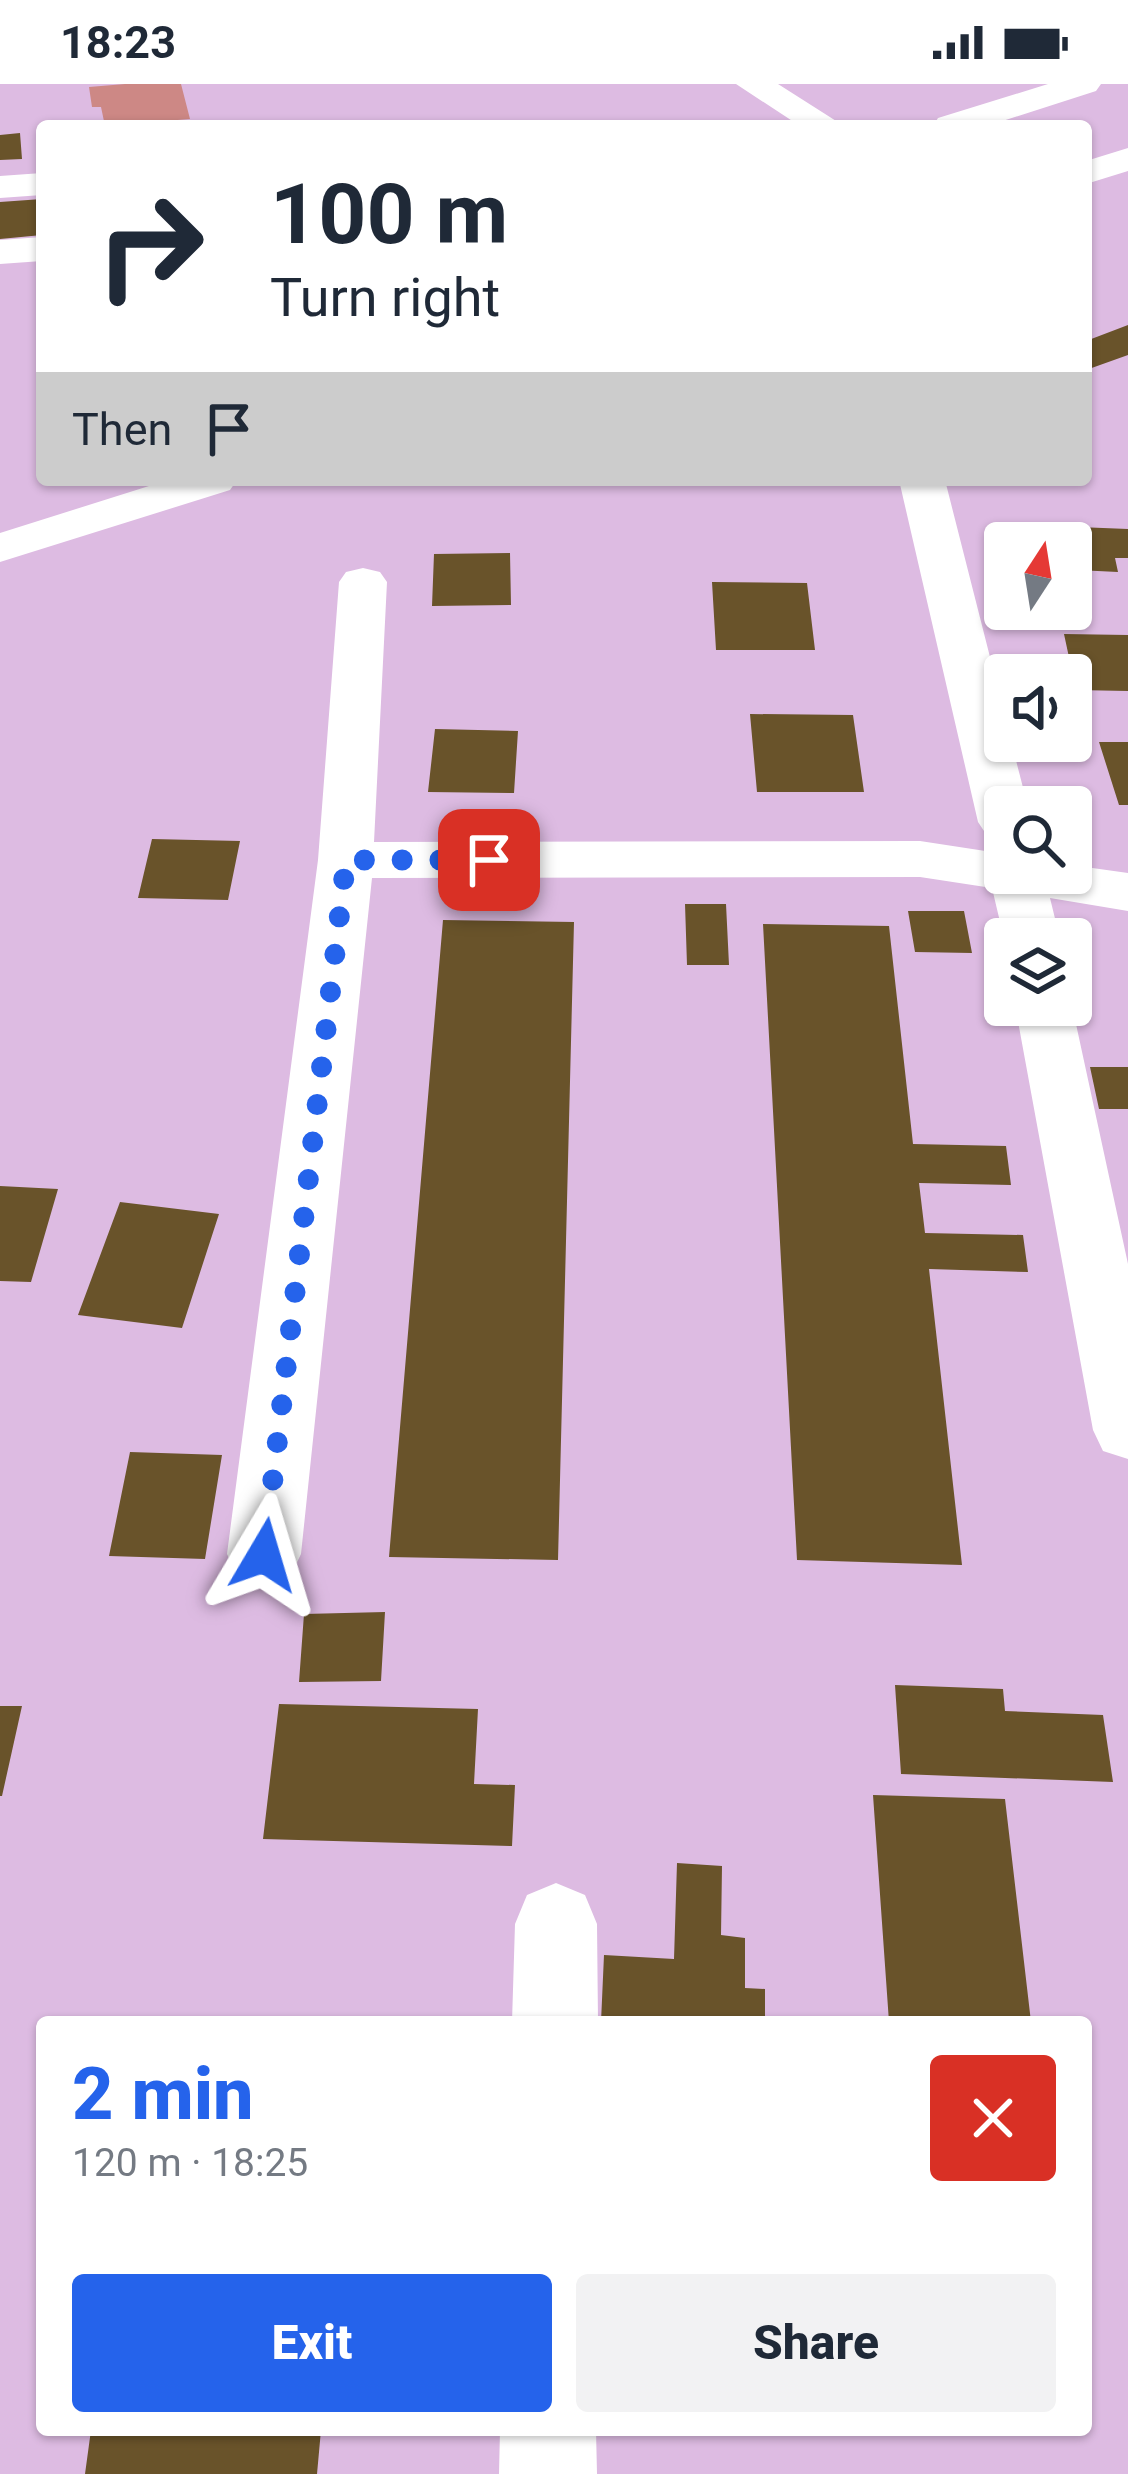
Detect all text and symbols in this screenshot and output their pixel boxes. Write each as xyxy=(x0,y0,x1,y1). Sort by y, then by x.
text: 18:23 xyxy=(60,16,176,69)
text: 100 m xyxy=(270,165,508,264)
icon: right xyxy=(72,168,228,324)
text: Turn right xyxy=(270,266,500,329)
icon: arrive xyxy=(196,396,262,462)
text: Then xyxy=(72,403,172,456)
north arrow xyxy=(984,522,1092,630)
map controls xyxy=(984,522,1092,1026)
button: sound xyxy=(984,654,1092,762)
button: search xyxy=(984,786,1092,894)
pin xyxy=(438,809,540,911)
icon: arrive xyxy=(456,827,522,893)
button: layers xyxy=(984,918,1092,1026)
position arrow xyxy=(201,1492,327,1618)
text: 2 min xyxy=(72,2052,254,2137)
button: close xyxy=(930,2055,1056,2181)
text: 120 m · 18:25 xyxy=(72,2140,308,2186)
button: Exit xyxy=(72,2274,552,2412)
button: Share xyxy=(576,2274,1056,2412)

